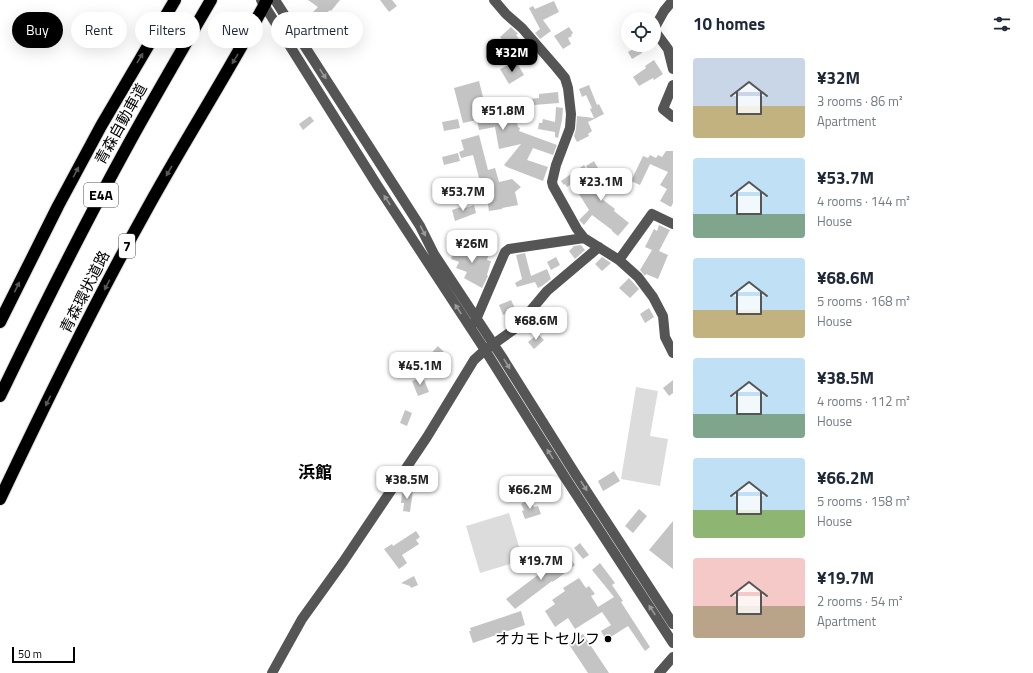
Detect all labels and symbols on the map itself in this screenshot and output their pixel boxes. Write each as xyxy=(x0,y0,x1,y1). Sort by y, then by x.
pin: ¥32M xyxy=(488,39,536,73)
one-way arrow xyxy=(136,53,144,63)
one-way arrow xyxy=(231,54,239,64)
one-way arrow xyxy=(319,69,327,79)
street label: 青森自動車道 xyxy=(89,79,152,169)
pin: ¥51.8M xyxy=(470,97,536,131)
one-way arrow xyxy=(165,165,172,177)
one-way arrow xyxy=(73,166,80,177)
pin: ¥23.1M xyxy=(568,168,634,202)
pin: ¥53.7M xyxy=(430,178,496,212)
road number: E4A xyxy=(84,183,118,207)
one-way arrow xyxy=(383,195,391,206)
one-way arrow xyxy=(419,225,426,237)
pin: ¥26M xyxy=(448,230,496,264)
road number: 7 xyxy=(119,234,135,258)
street label: 青森環状道路 xyxy=(54,246,115,337)
one-way arrow xyxy=(103,279,110,290)
one-way arrow xyxy=(14,281,20,293)
one-way arrow xyxy=(455,303,462,315)
pin: ¥68.6M xyxy=(503,307,569,341)
pin: ¥45.1M xyxy=(387,352,453,386)
one-way arrow xyxy=(503,359,511,369)
one-way arrow xyxy=(45,395,51,406)
one-way arrow xyxy=(547,449,554,460)
district label: 浜館 xyxy=(298,459,332,485)
pin: ¥38.5M xyxy=(374,466,440,500)
pin: ¥66.2M xyxy=(497,476,563,510)
one-way arrow xyxy=(580,481,588,491)
pin: ¥19.7M xyxy=(508,547,574,581)
one-way arrow xyxy=(648,605,656,615)
place label: オカモトセルフ xyxy=(495,627,600,650)
marker: オカモトセルフ xyxy=(603,634,613,644)
scale bar xyxy=(12,645,75,664)

